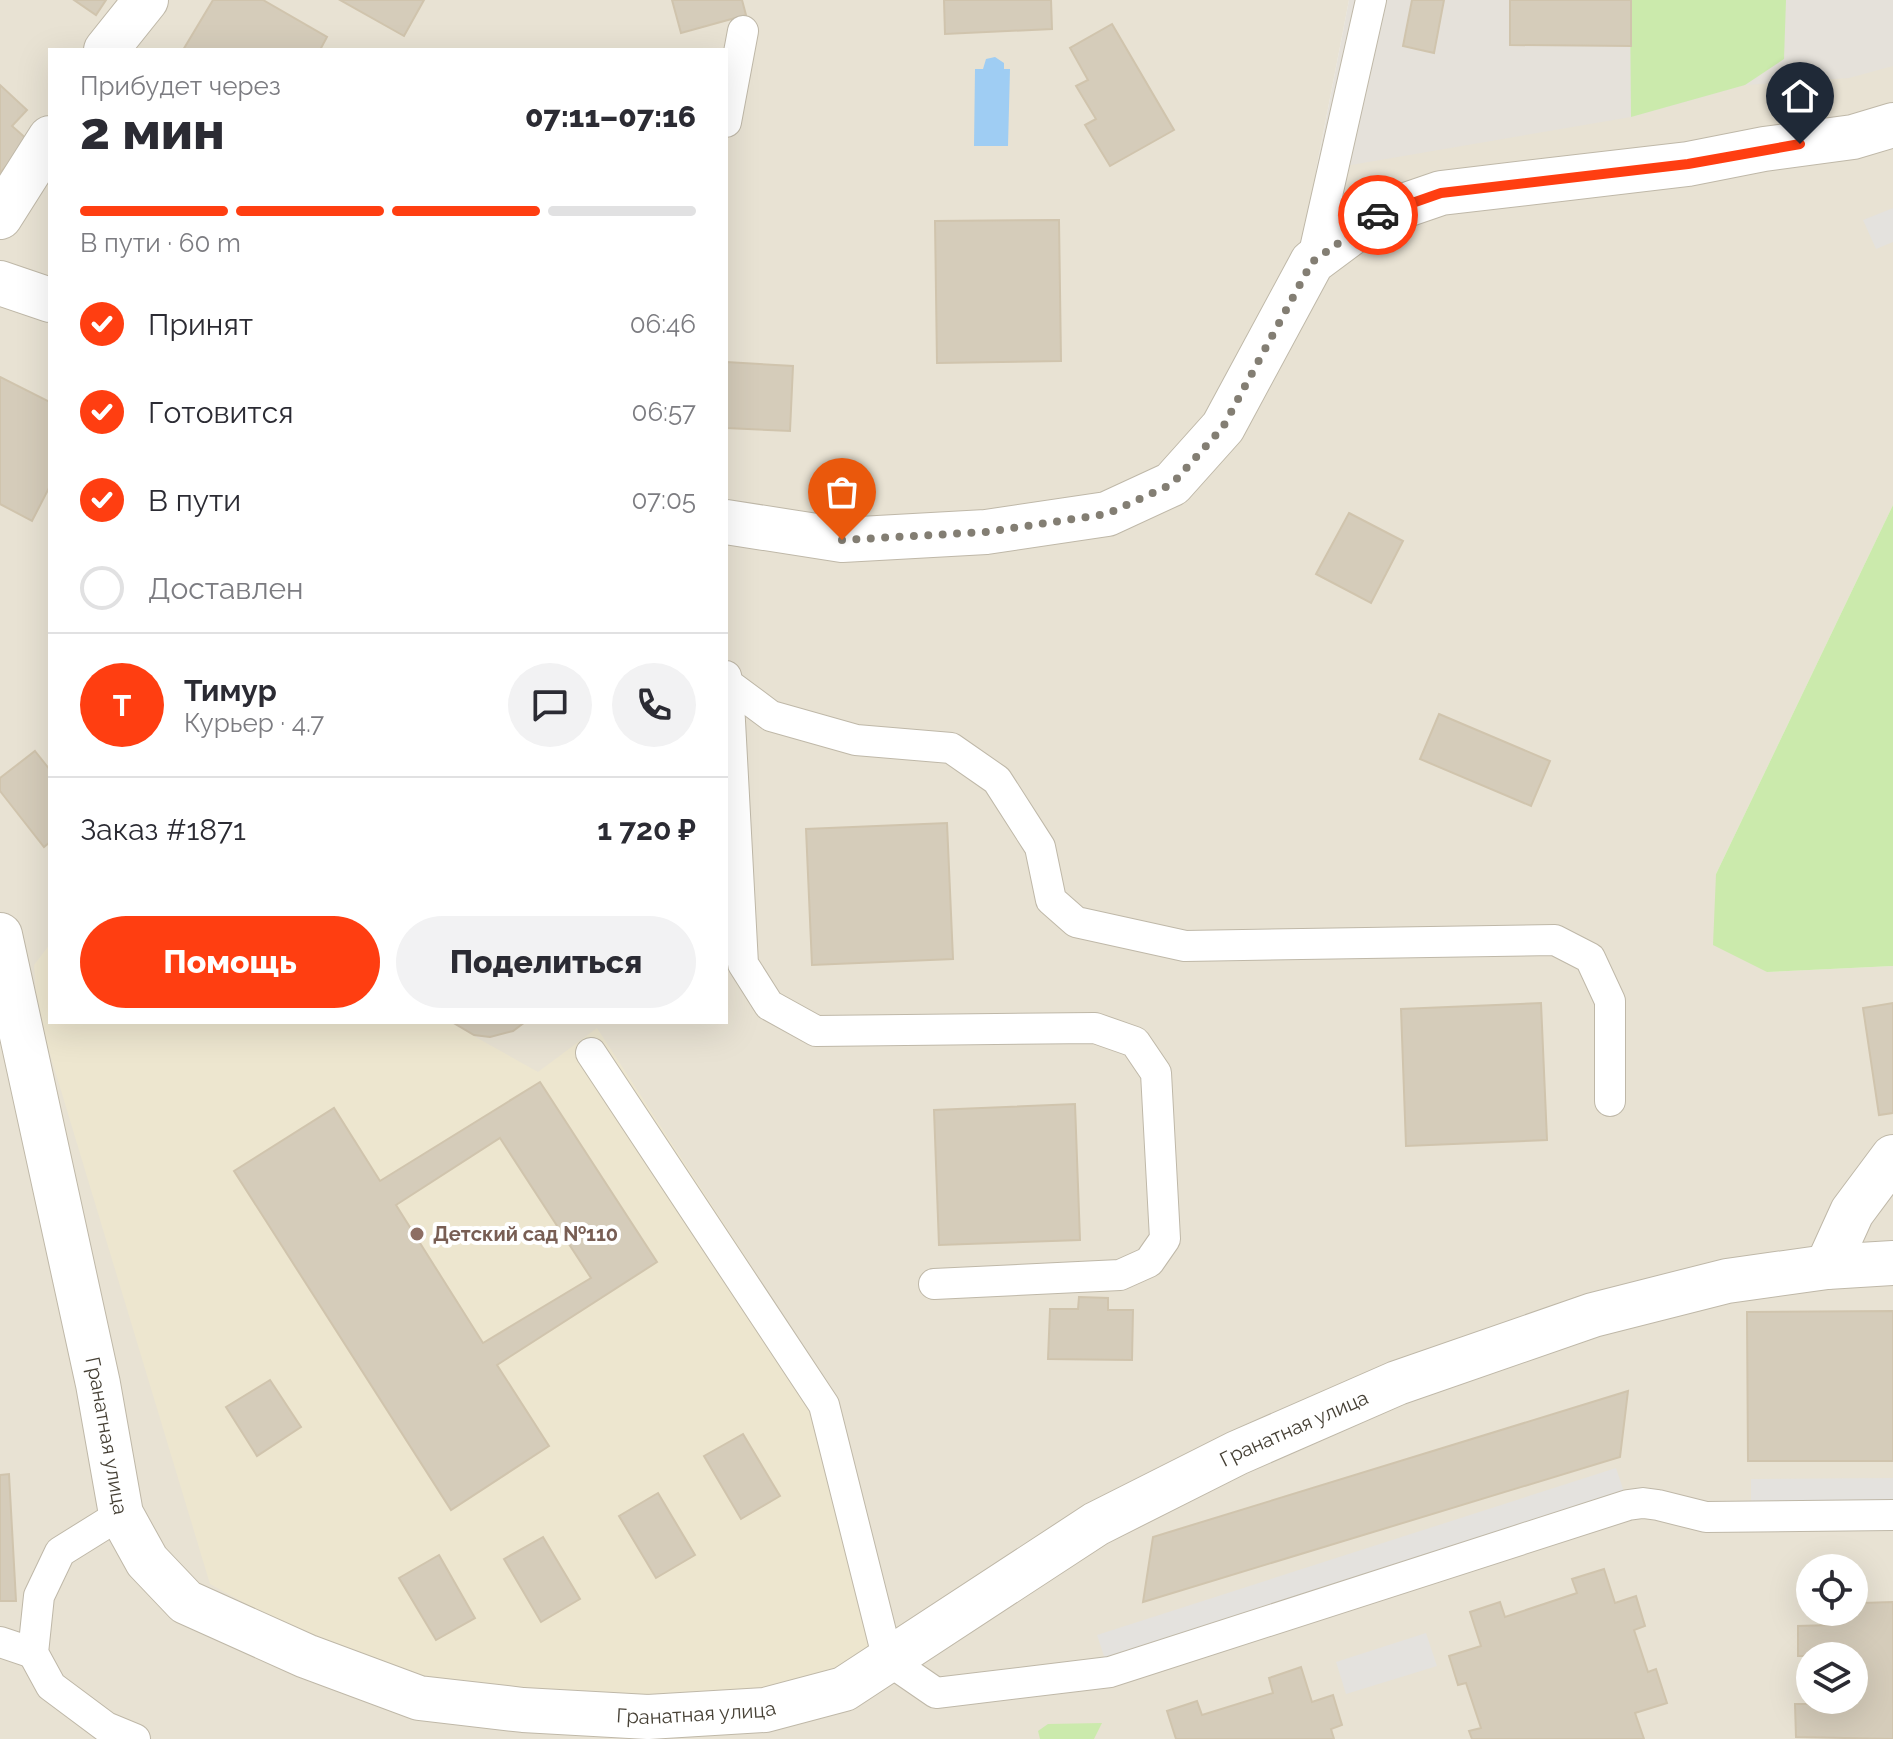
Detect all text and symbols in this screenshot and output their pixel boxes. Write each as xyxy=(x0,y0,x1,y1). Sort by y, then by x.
pin xyxy=(1766,62,1834,144)
text: Прибудет через xyxy=(80,71,281,101)
icon: home xyxy=(1778,74,1822,118)
text: 07:11–07:16 xyxy=(525,99,696,134)
text: 2 мин xyxy=(80,100,225,161)
courier xyxy=(1338,175,1418,255)
icon: car xyxy=(1356,193,1400,237)
text: В пути · 60 m xyxy=(80,228,241,258)
icon: check xyxy=(80,302,124,346)
text: Принят xyxy=(148,307,253,342)
text: 06:46 xyxy=(630,309,696,339)
icon: check xyxy=(80,390,124,434)
text: Готовится xyxy=(148,395,294,430)
text: 06:57 xyxy=(632,397,696,427)
pin xyxy=(808,458,876,540)
icon: bag xyxy=(820,470,864,514)
icon: check xyxy=(80,478,124,522)
text: В пути xyxy=(148,483,241,518)
text: 07:05 xyxy=(631,485,696,515)
text: Доставлен xyxy=(148,571,304,606)
button: chat xyxy=(508,663,592,747)
button: phone xyxy=(612,663,696,747)
text: Тимур xyxy=(184,673,277,708)
text: Т xyxy=(113,688,131,723)
text: Курьер · 4.7 xyxy=(184,708,324,738)
text: Заказ #1871 xyxy=(80,812,246,847)
text: 1 720 ₽ xyxy=(597,812,696,847)
button: Помощь xyxy=(80,916,380,1008)
button: Поделиться xyxy=(396,916,696,1008)
place label: Детский сад №110 xyxy=(433,1222,618,1246)
marker: Детский сад №110 xyxy=(408,1225,426,1243)
street label: Гранатная улица xyxy=(80,1355,133,1516)
street label: Гранатная улица xyxy=(1216,1385,1372,1472)
map controls xyxy=(1796,1554,1868,1714)
button: locate xyxy=(1796,1554,1868,1626)
button: layers xyxy=(1796,1642,1868,1714)
street label: Гранатная улица xyxy=(616,1696,778,1729)

